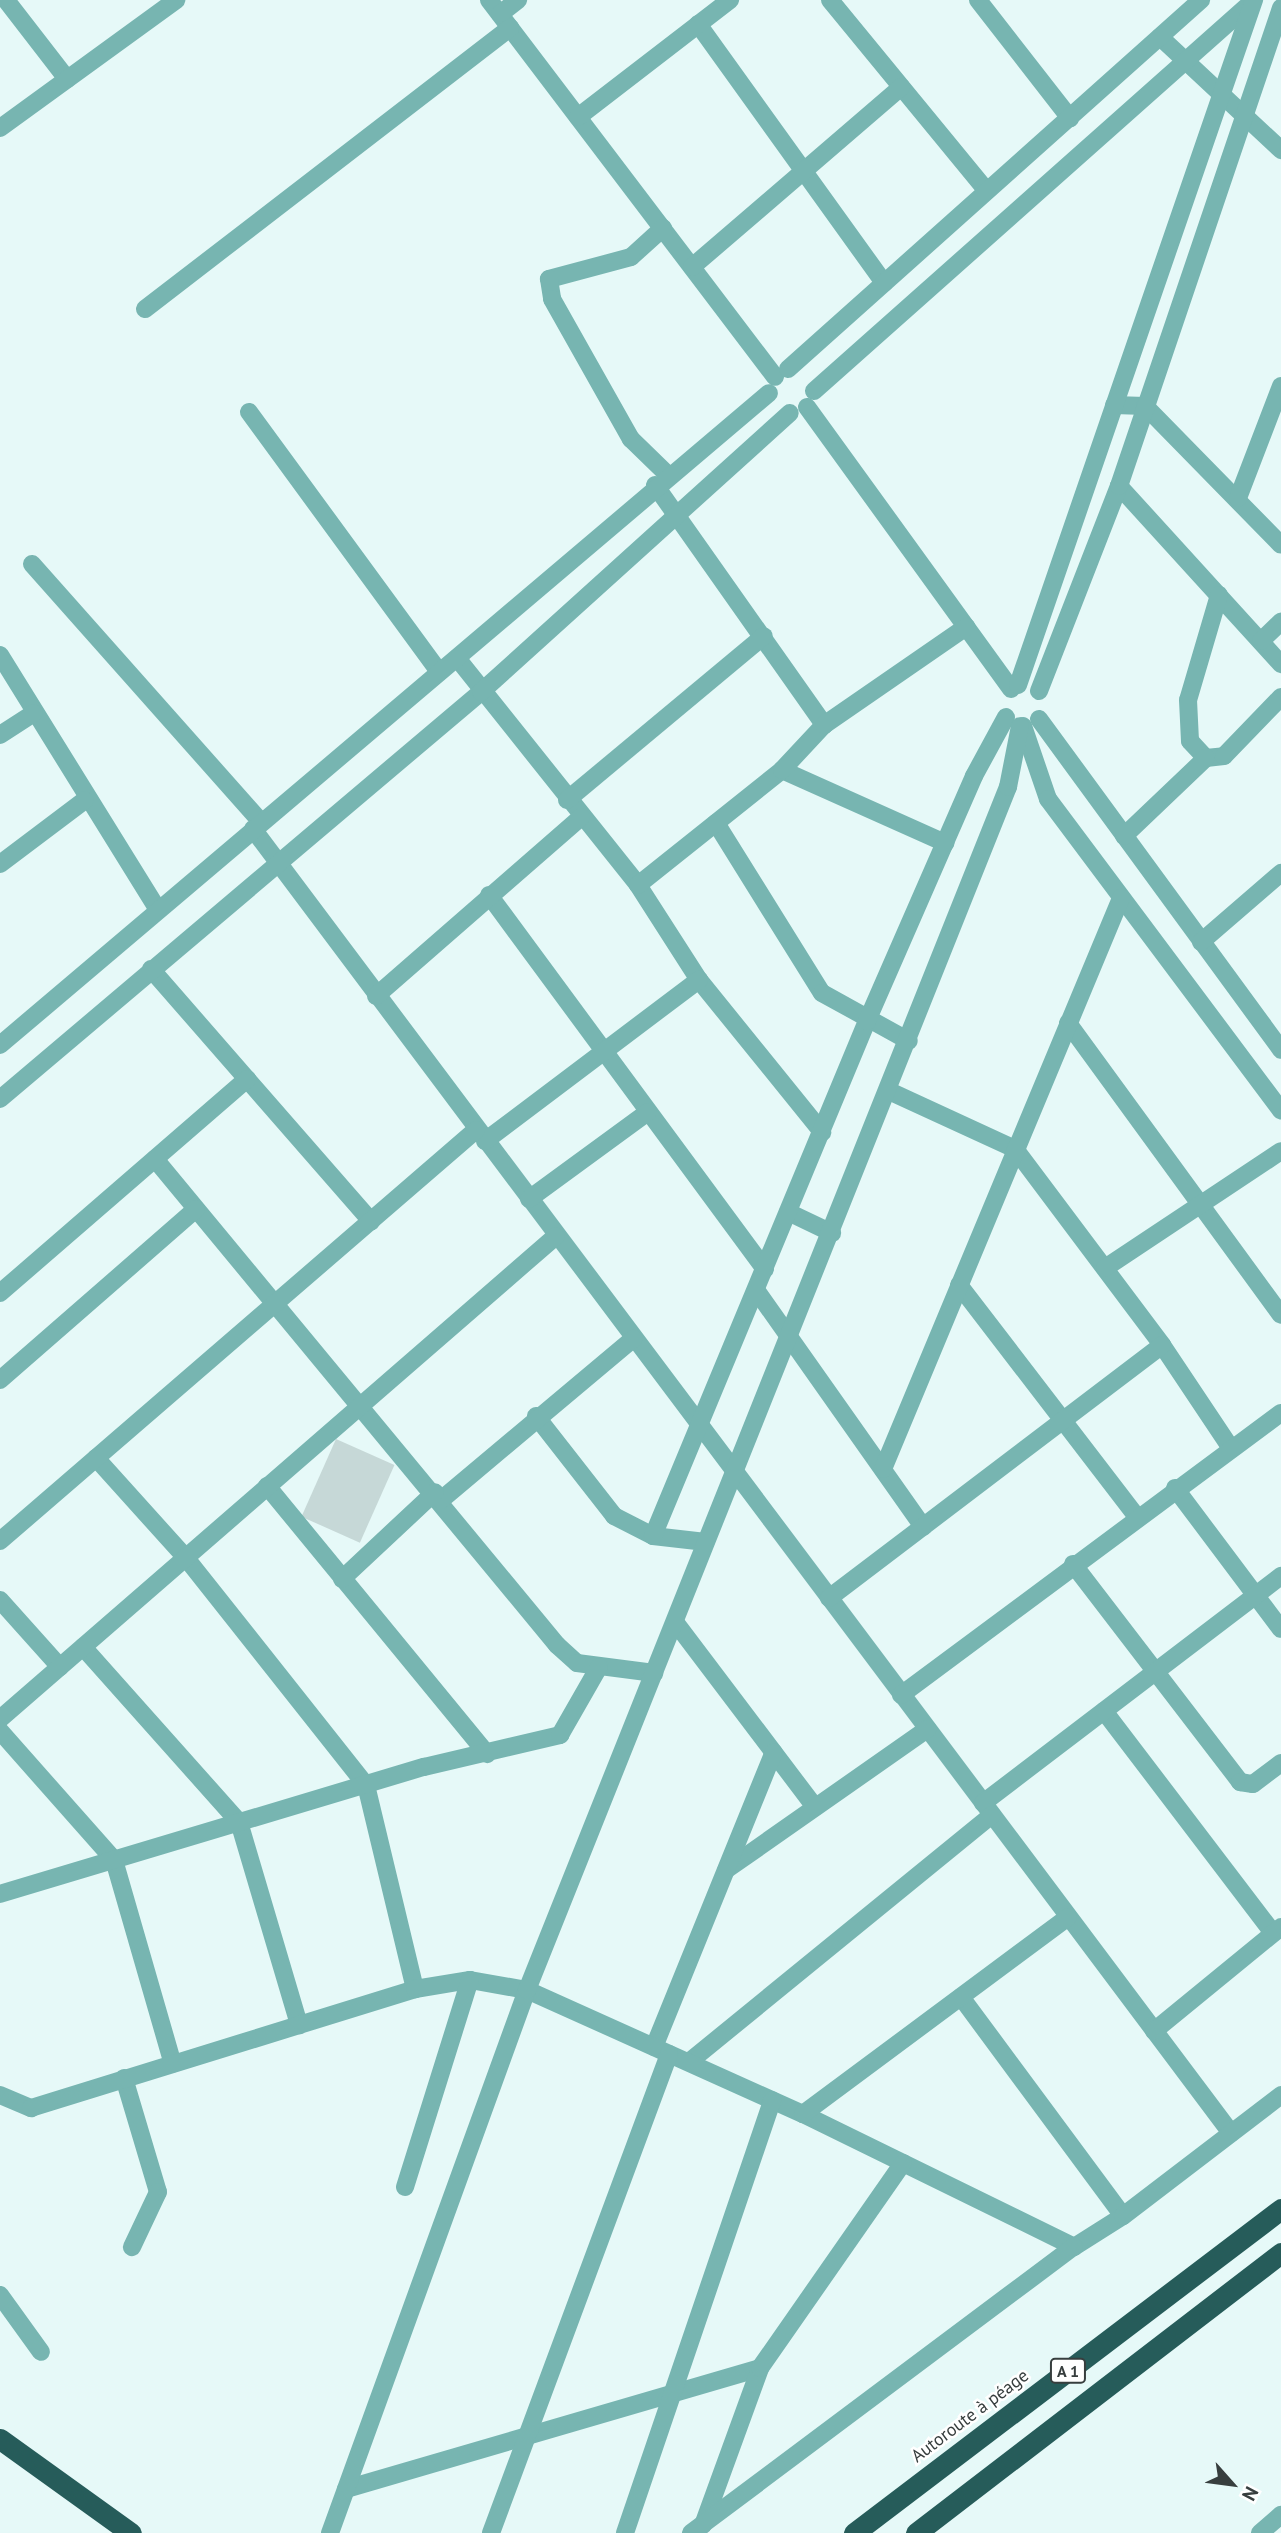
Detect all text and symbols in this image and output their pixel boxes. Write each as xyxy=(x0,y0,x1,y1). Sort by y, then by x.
road number: A 1 xyxy=(1049,2358,1087,2384)
street label: Autoroute à péage xyxy=(907,2365,1033,2467)
north arrow xyxy=(1197,2449,1267,2519)
text: N xyxy=(1237,2483,1264,2505)

